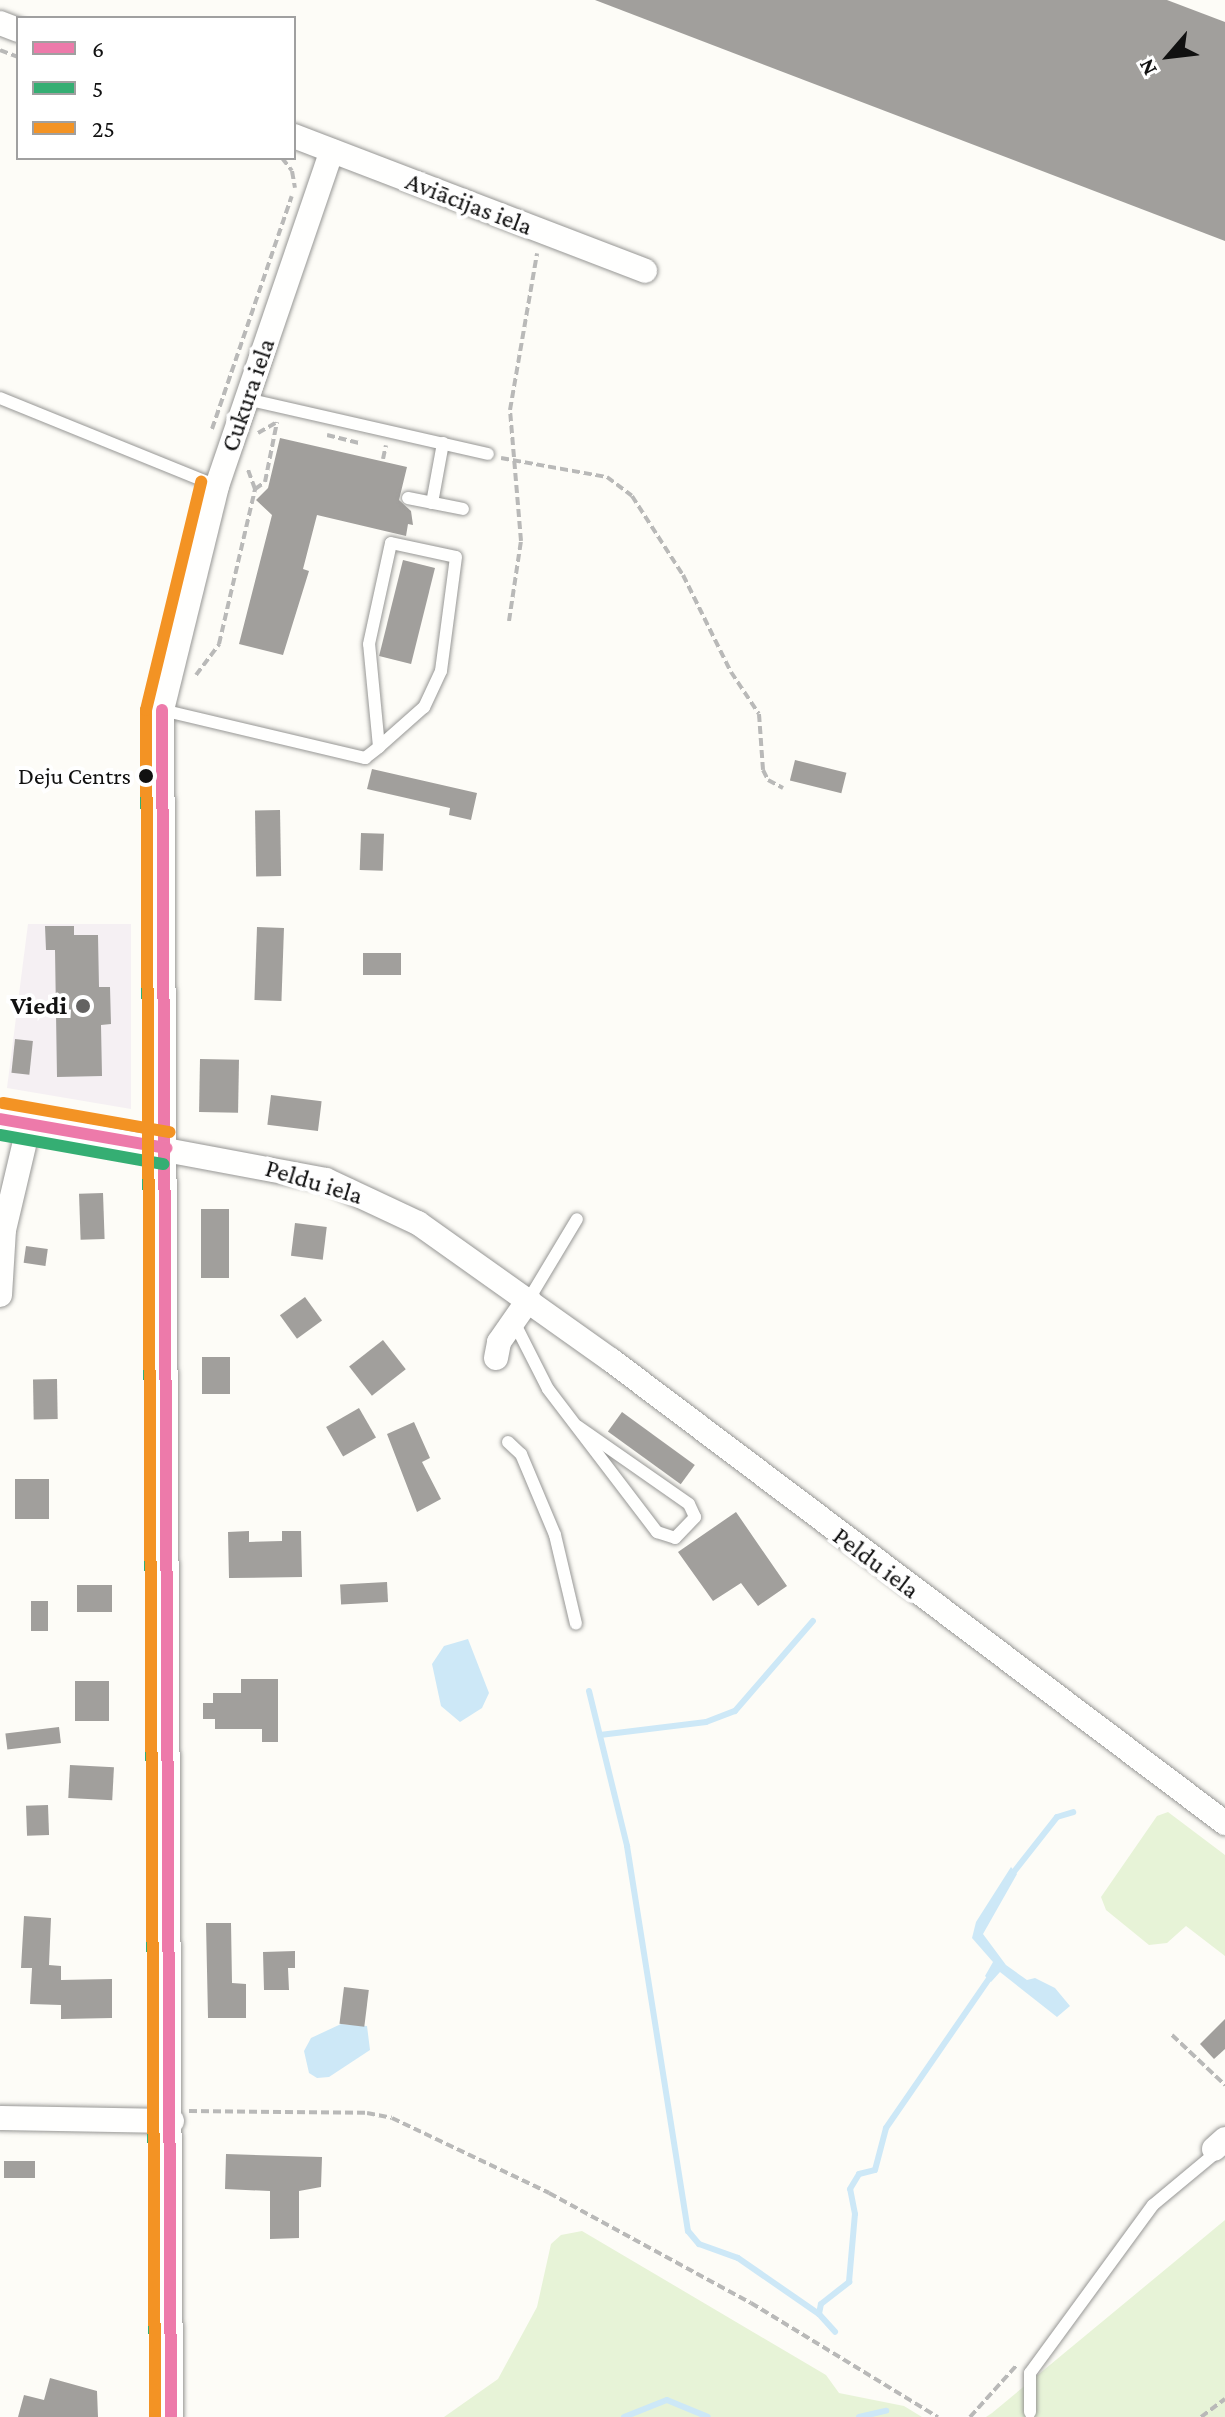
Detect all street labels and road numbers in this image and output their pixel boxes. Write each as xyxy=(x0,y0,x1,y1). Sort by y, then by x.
street label: Aviācijas iela xyxy=(401,166,537,242)
street label: Cukura iela xyxy=(214,334,282,456)
street label: Peldu iela xyxy=(262,1152,366,1212)
street label: Peldu iela xyxy=(827,1520,925,1606)

